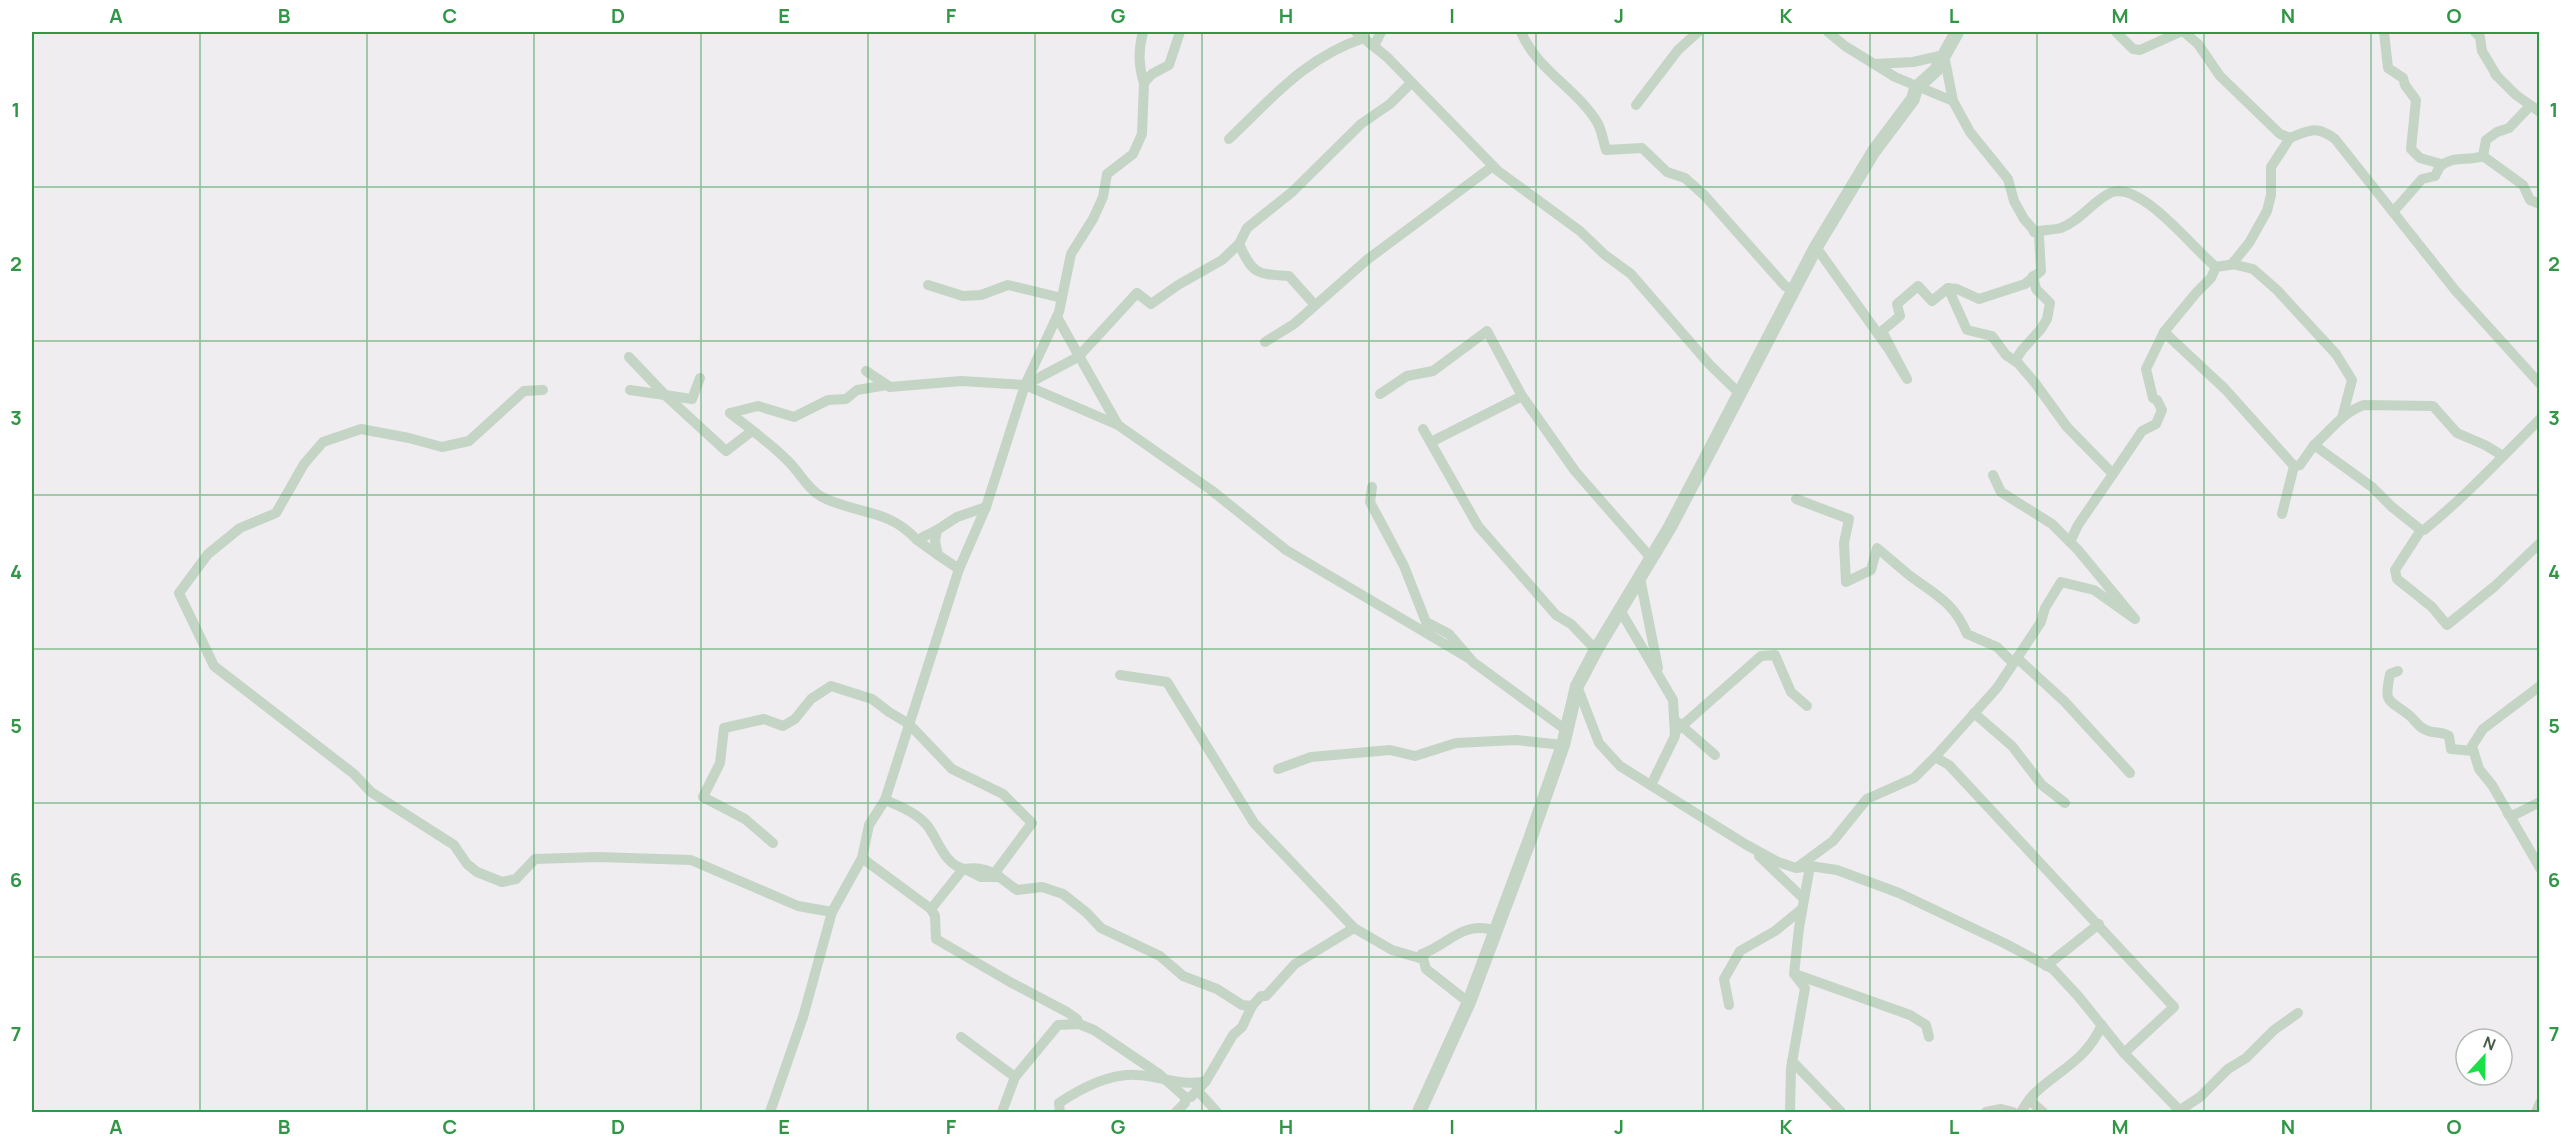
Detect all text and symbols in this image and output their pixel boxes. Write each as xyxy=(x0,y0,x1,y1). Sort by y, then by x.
text: A xyxy=(109,2,123,29)
text: B xyxy=(278,2,291,29)
text: C xyxy=(443,2,457,29)
text: D xyxy=(611,2,625,29)
text: E xyxy=(778,2,790,29)
text: F xyxy=(946,2,957,29)
text: G xyxy=(1111,2,1126,29)
text: H xyxy=(1279,2,1293,29)
text: I xyxy=(1449,2,1455,29)
text: J xyxy=(1614,2,1624,29)
text: K xyxy=(1780,2,1793,29)
text: L xyxy=(1949,2,1960,29)
text: M xyxy=(2111,2,2129,29)
text: N xyxy=(2281,2,2295,29)
text: O xyxy=(2447,2,2462,29)
text: 1 xyxy=(12,96,20,123)
text: 1 xyxy=(2550,96,2558,123)
text: 2 xyxy=(10,250,22,277)
text: 2 xyxy=(2548,250,2560,277)
text: 3 xyxy=(10,404,22,431)
text: 3 xyxy=(2548,404,2560,431)
text: 4 xyxy=(10,558,22,585)
text: 4 xyxy=(2548,558,2560,585)
text: 5 xyxy=(10,712,22,739)
text: 5 xyxy=(2548,712,2560,739)
text: 6 xyxy=(10,866,22,893)
text: 6 xyxy=(2548,866,2560,893)
text: 7 xyxy=(11,1020,21,1047)
text: 7 xyxy=(2549,1020,2559,1047)
north arrow xyxy=(2454,1027,2514,1087)
text: N xyxy=(2480,1031,2499,1055)
text: A xyxy=(109,1113,123,1140)
text: B xyxy=(278,1113,291,1140)
text: C xyxy=(443,1113,457,1140)
text: D xyxy=(611,1113,625,1140)
text: E xyxy=(778,1113,790,1140)
text: F xyxy=(946,1113,957,1140)
text: G xyxy=(1111,1113,1126,1140)
text: H xyxy=(1279,1113,1293,1140)
text: I xyxy=(1449,1113,1455,1140)
text: J xyxy=(1614,1113,1624,1140)
text: K xyxy=(1780,1113,1793,1140)
text: L xyxy=(1949,1113,1960,1140)
text: M xyxy=(2111,1113,2129,1140)
text: N xyxy=(2281,1113,2295,1140)
text: O xyxy=(2447,1113,2462,1140)

